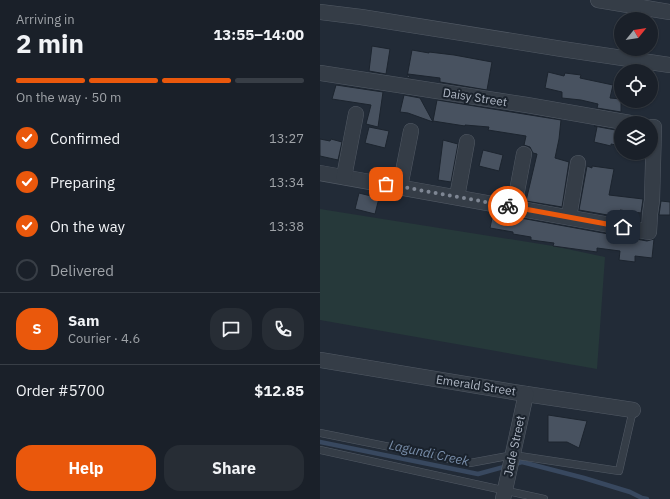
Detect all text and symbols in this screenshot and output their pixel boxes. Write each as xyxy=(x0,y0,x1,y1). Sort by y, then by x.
text: Arriving in xyxy=(16,11,75,28)
north arrow xyxy=(614,12,658,56)
map controls xyxy=(614,12,658,160)
text: 13:55–14:00 xyxy=(213,25,304,44)
text: 2 min xyxy=(16,26,84,60)
button: locate xyxy=(614,64,658,108)
street label: Daisy Street xyxy=(442,85,508,109)
text: On the way · 50 m xyxy=(16,89,121,106)
button: layers xyxy=(614,116,658,160)
icon: check xyxy=(16,127,38,149)
text: Confirmed xyxy=(50,129,120,148)
text: 13:27 xyxy=(269,130,304,147)
pin xyxy=(369,167,403,201)
icon: check xyxy=(16,171,38,193)
text: Preparing xyxy=(50,173,115,192)
icon: bag xyxy=(375,173,397,195)
text: 13:34 xyxy=(269,174,304,191)
courier xyxy=(488,186,528,226)
icon: bike xyxy=(497,195,519,217)
pin xyxy=(606,210,640,244)
icon: check xyxy=(16,215,38,237)
icon: home xyxy=(612,216,634,238)
text: On the way xyxy=(50,217,125,236)
text: 13:38 xyxy=(269,218,304,235)
text: Delivered xyxy=(50,261,114,280)
button: chat xyxy=(210,308,252,350)
button: phone xyxy=(262,308,304,350)
text: Sam xyxy=(68,311,99,330)
text: S xyxy=(32,319,42,338)
text: Courier · 4.6 xyxy=(68,330,140,347)
street label: Emerald Street xyxy=(435,371,517,399)
text: Order #5700 xyxy=(16,381,105,400)
text: $12.85 xyxy=(254,381,304,400)
street label: Jade Street xyxy=(500,414,528,478)
water label: Lagundi Creek xyxy=(387,436,471,470)
button: Help xyxy=(16,445,156,491)
button: Share xyxy=(164,445,304,491)

